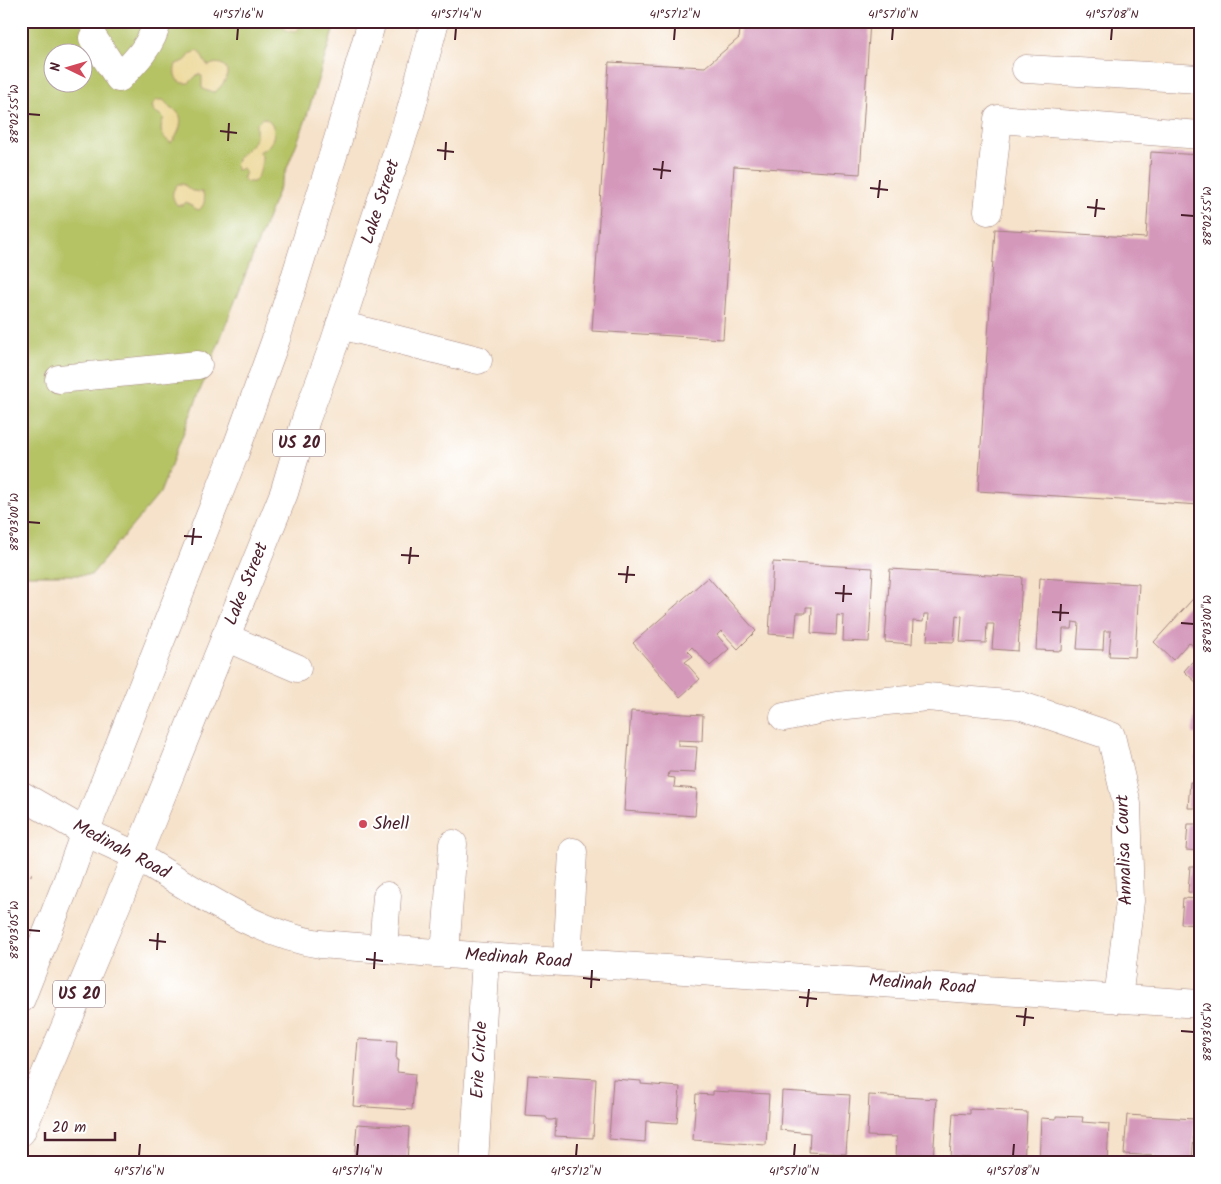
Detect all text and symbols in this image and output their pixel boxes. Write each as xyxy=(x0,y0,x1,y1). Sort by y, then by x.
text: 41°57'16"N xyxy=(213,5,263,24)
text: 41°57'14"N xyxy=(431,5,481,24)
text: 41°57'12"N xyxy=(649,5,701,24)
text: 41°57'10"N xyxy=(868,5,918,24)
text: 41°57'08"N xyxy=(1085,5,1139,24)
north arrow xyxy=(42,42,92,92)
text: N xyxy=(45,61,67,72)
text: 88°02'55"W xyxy=(5,84,24,144)
street label: Lake Street xyxy=(354,155,409,248)
text: 88°02'55"W xyxy=(1198,186,1217,246)
road number: US 20 xyxy=(273,429,325,456)
text: 88°03'00"W xyxy=(5,493,24,551)
street label: Lake Street xyxy=(217,537,277,630)
text: 88°03'00"W xyxy=(1198,595,1217,653)
street label: Annalisa Court xyxy=(1109,793,1141,906)
place label: Shell xyxy=(373,810,410,839)
street label: Medinah Road xyxy=(67,812,176,888)
marker: Shell xyxy=(357,818,369,830)
text: 88°03'05"W xyxy=(5,901,24,959)
street label: Medinah Road xyxy=(464,941,573,977)
street label: Medinah Road xyxy=(868,967,977,1003)
road number: US 20 xyxy=(53,981,105,1008)
text: 88°03'05"W xyxy=(1198,1003,1217,1061)
street label: Erie Circle xyxy=(463,1020,497,1100)
scale bar xyxy=(45,1109,115,1141)
text: 20 m xyxy=(52,1116,86,1140)
text: 41°57'16"N xyxy=(114,1162,164,1181)
text: 41°57'14"N xyxy=(332,1162,382,1181)
text: 41°57'12"N xyxy=(550,1162,602,1181)
text: 41°57'10"N xyxy=(769,1162,819,1181)
text: 41°57'08"N xyxy=(986,1162,1040,1181)

